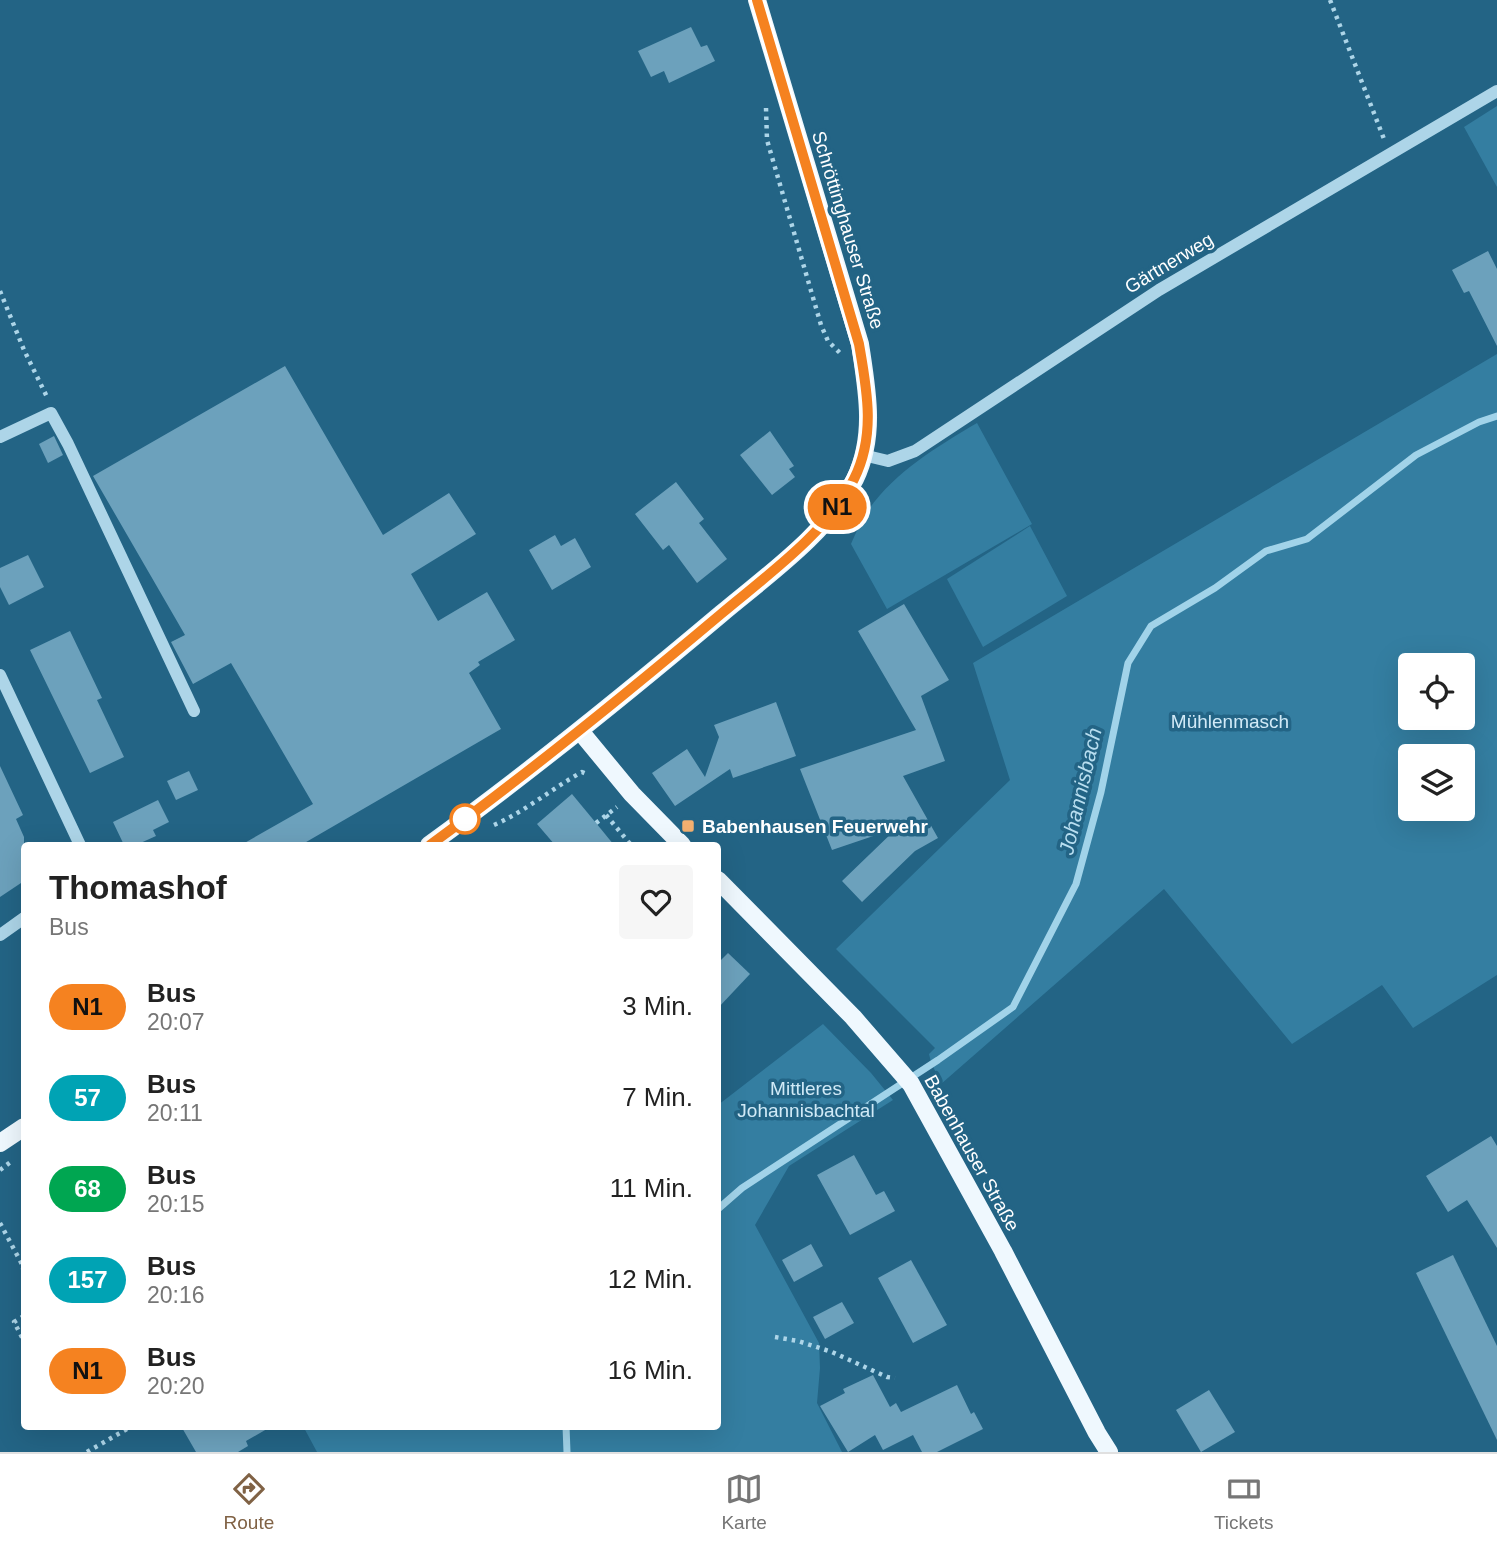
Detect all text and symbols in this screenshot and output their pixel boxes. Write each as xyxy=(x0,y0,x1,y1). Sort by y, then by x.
street label: Schröttinghauser Straße xyxy=(808,128,888,332)
street label: Gärtnerweg xyxy=(1121,228,1217,298)
line badge: N1 xyxy=(806,484,868,530)
text: N1 xyxy=(822,493,852,520)
map controls xyxy=(1398,653,1475,821)
button: locate xyxy=(1398,653,1475,730)
park label: Mühlenmasch xyxy=(1171,711,1289,732)
water label: Johannisbach xyxy=(1054,725,1106,858)
button: layers xyxy=(1398,744,1475,821)
unlabelled marker xyxy=(450,804,480,834)
place label: Babenhausen Feuerwehr xyxy=(702,816,929,837)
marker: Babenhausen Feuerwehr xyxy=(680,818,696,834)
button: heart xyxy=(619,865,693,939)
text: Thomashof xyxy=(49,869,227,906)
text: Bus xyxy=(49,914,89,940)
text: Bus xyxy=(147,978,196,1008)
text: 3 Min. xyxy=(622,991,693,1021)
text: N1 xyxy=(72,993,103,1020)
text: 20:07 xyxy=(147,1009,205,1035)
text: Bus xyxy=(147,1069,196,1099)
street label: Babenhauser Straße xyxy=(920,1071,1024,1235)
park label: Mittleres Johannisbachtal xyxy=(737,1078,875,1121)
text: 7 Min. xyxy=(622,1082,693,1112)
text: 57 xyxy=(74,1084,101,1111)
text: 20:11 xyxy=(147,1100,203,1126)
text: Bus xyxy=(147,1160,196,1190)
text: 11 Min. xyxy=(610,1173,693,1203)
text: 68 xyxy=(74,1175,101,1202)
text: 20:15 xyxy=(147,1191,205,1217)
text: Bus xyxy=(147,1251,196,1281)
text: 12 Min. xyxy=(608,1264,693,1294)
text: 157 xyxy=(67,1266,108,1293)
text: 20:16 xyxy=(147,1282,205,1308)
text: Bus xyxy=(147,1342,196,1372)
text: 16 Min. xyxy=(608,1355,693,1385)
text: N1 xyxy=(72,1357,103,1384)
text: 20:20 xyxy=(147,1373,205,1399)
tab: Route xyxy=(224,1470,274,1534)
tab: Karte xyxy=(721,1470,767,1534)
tab: Tickets xyxy=(1214,1470,1273,1534)

